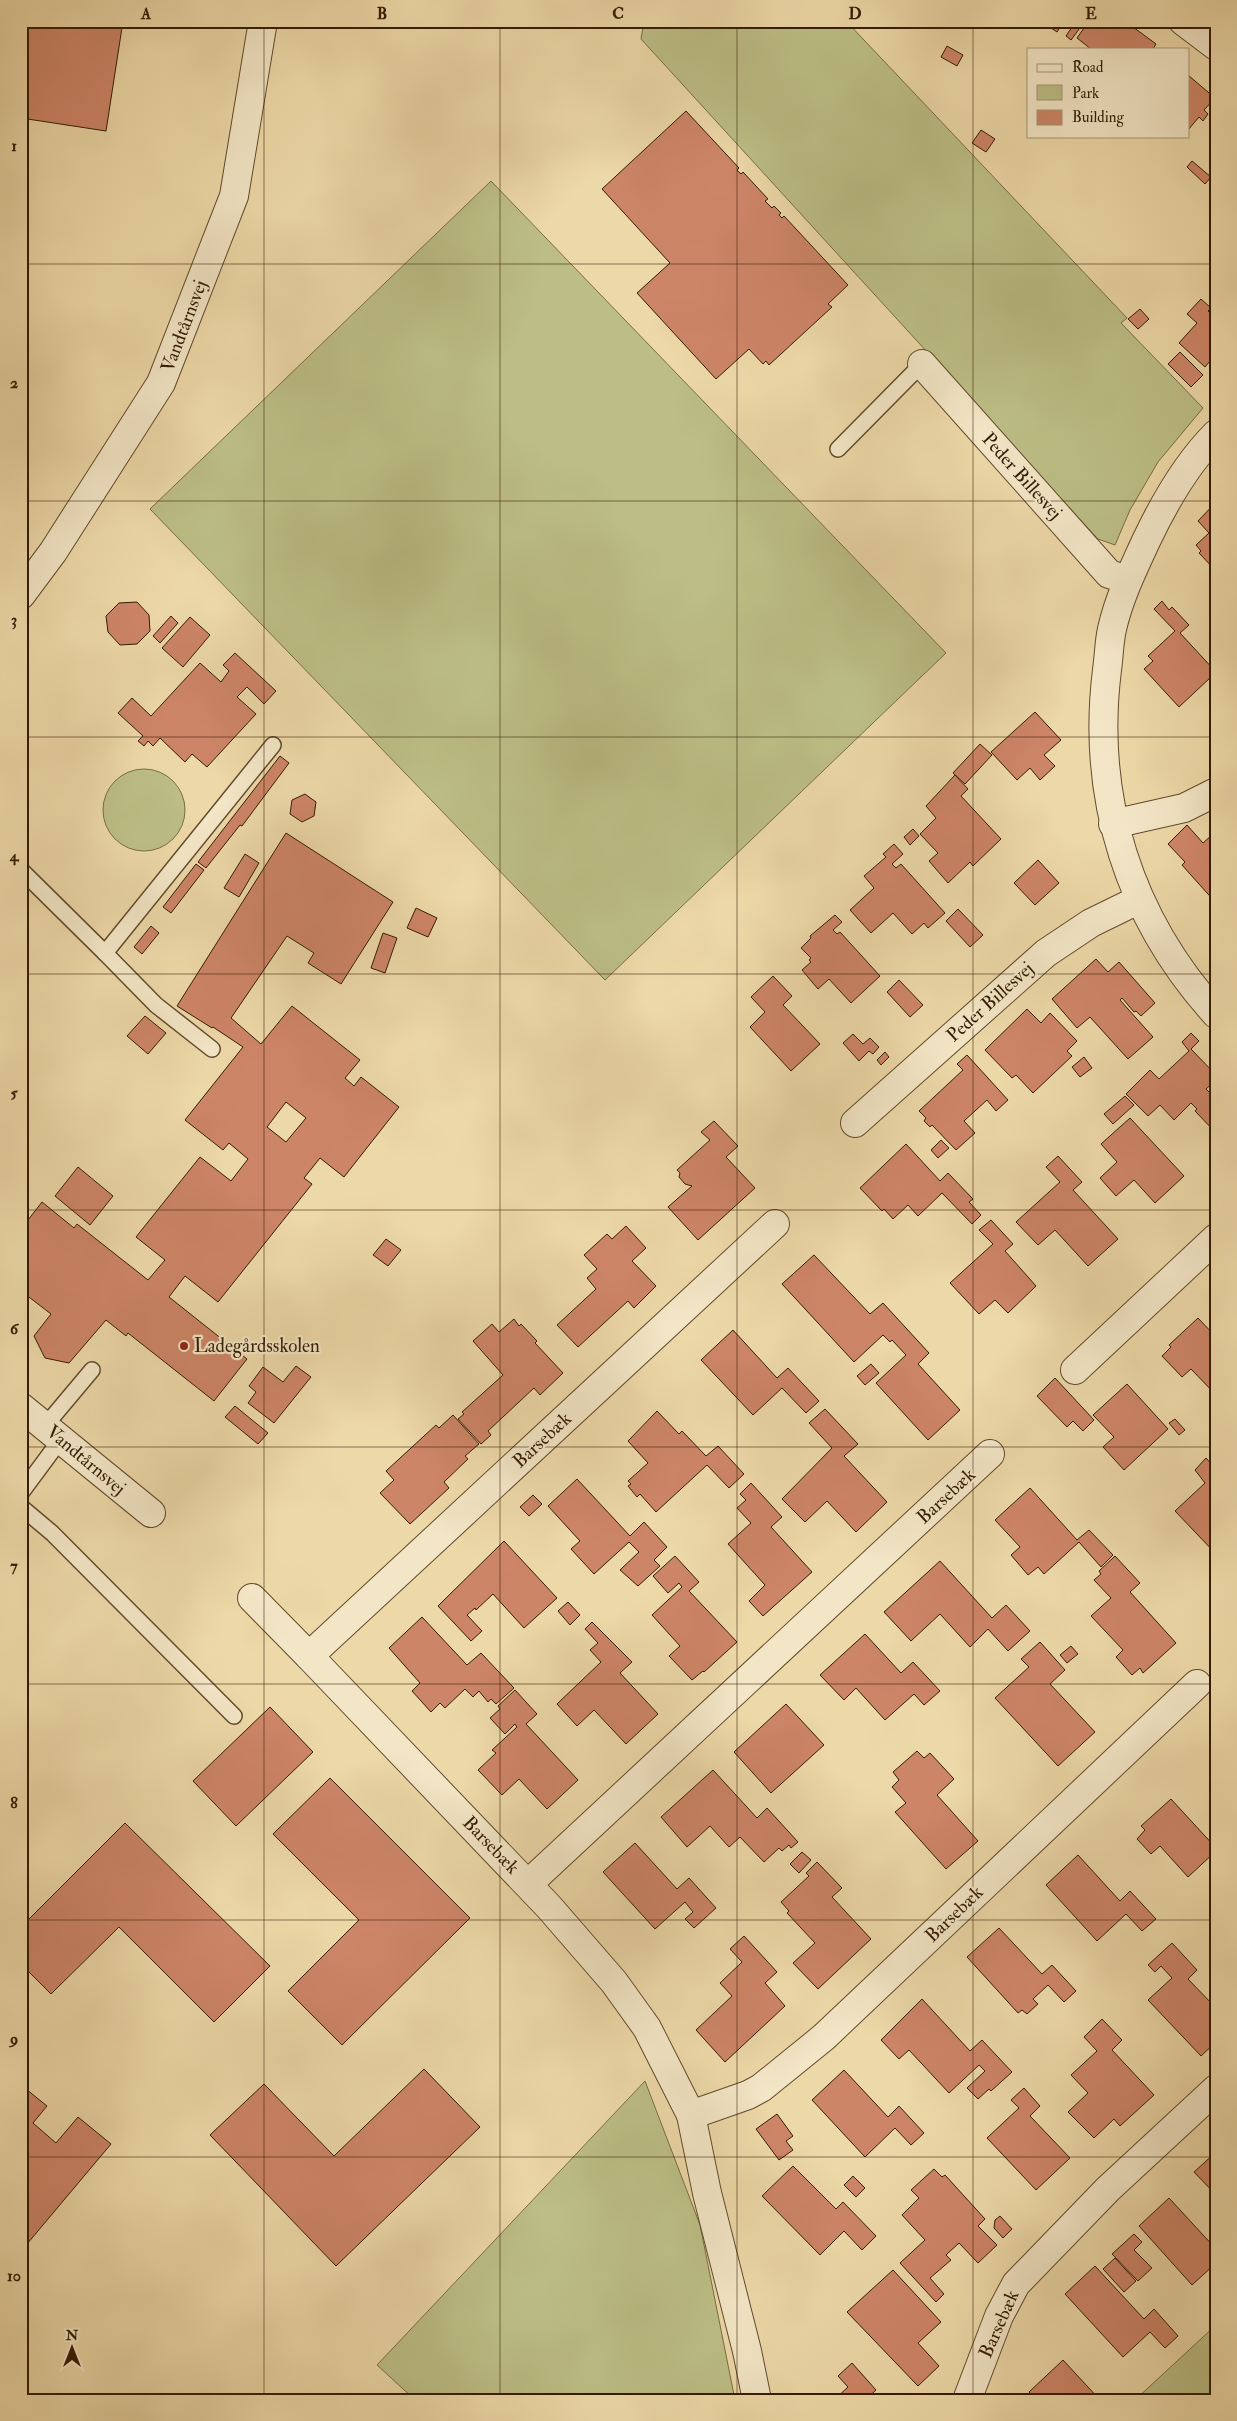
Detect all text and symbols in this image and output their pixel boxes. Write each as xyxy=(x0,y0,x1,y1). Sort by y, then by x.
text: A xyxy=(140,4,152,24)
text: B xyxy=(377,4,387,24)
text: C xyxy=(612,4,624,24)
text: D xyxy=(848,4,862,24)
text: E xyxy=(1085,4,1097,24)
legend xyxy=(1027,48,1190,138)
text: Road xyxy=(1072,58,1104,77)
text: Park xyxy=(1072,84,1099,103)
text: Building xyxy=(1072,108,1124,127)
text: 1 xyxy=(11,136,17,156)
street label: Vandtårnsvej xyxy=(156,277,212,375)
text: 2 xyxy=(10,373,18,393)
street label: Peder Billesvej xyxy=(977,428,1067,524)
text: 3 xyxy=(11,610,17,630)
text: 4 xyxy=(9,846,20,866)
street label: Peder Billesvej xyxy=(942,957,1038,1047)
text: 5 xyxy=(10,1083,18,1103)
text: 6 xyxy=(10,1319,20,1339)
place label: Ladegårdsskolen xyxy=(194,1334,320,1358)
marker: Ladegårdsskolen xyxy=(178,1340,190,1352)
street label: Barsebæk xyxy=(508,1407,576,1473)
street label: Vandtårnsvej xyxy=(41,1420,131,1500)
street label: Barsebæk xyxy=(912,1463,980,1529)
text: 7 xyxy=(10,1556,18,1576)
text: 8 xyxy=(10,1793,18,1813)
street label: Barsebæk xyxy=(457,1811,525,1879)
street label: Barsebæk xyxy=(920,1880,988,1948)
text: 9 xyxy=(8,2029,18,2049)
text: 10 xyxy=(7,2266,21,2286)
street label: Barsebæk xyxy=(973,2286,1025,2362)
north arrow xyxy=(48,2324,98,2374)
text: N xyxy=(65,2327,79,2344)

